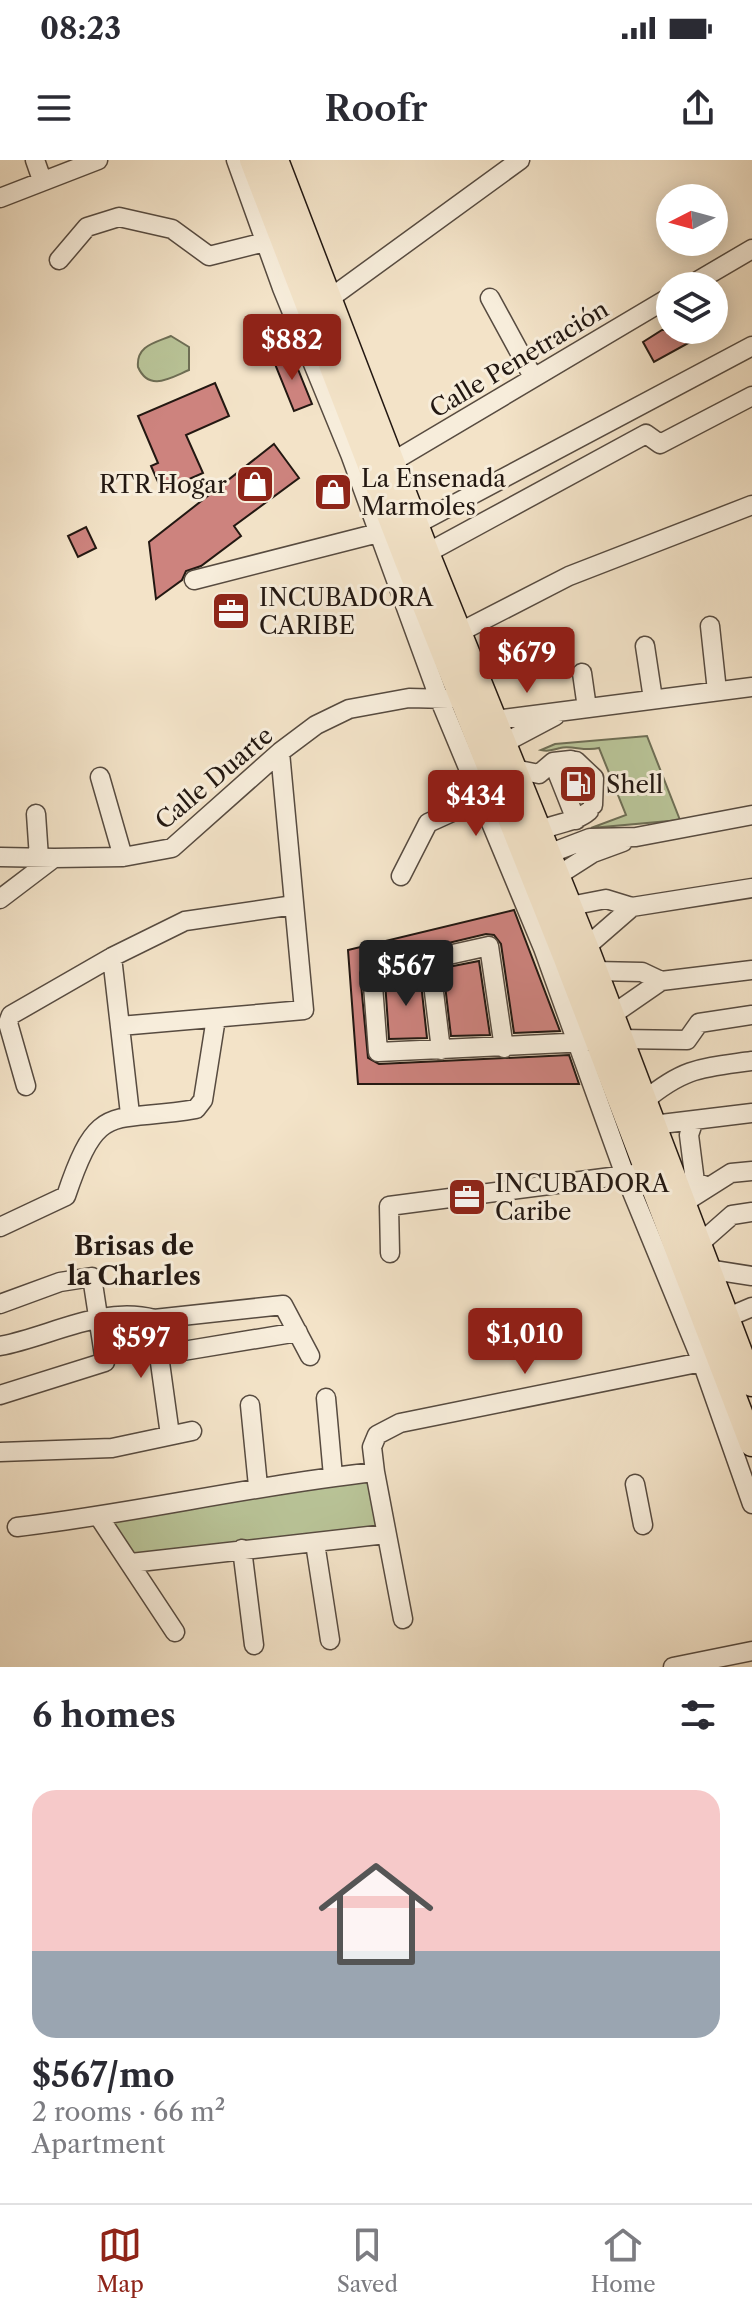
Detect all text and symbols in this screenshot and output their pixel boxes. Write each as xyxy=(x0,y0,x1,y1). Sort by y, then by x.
text: 08:23 xyxy=(40,10,121,47)
icon: menu xyxy=(32,86,76,130)
text: Roofr xyxy=(324,86,428,130)
icon: share xyxy=(676,86,720,130)
north arrow xyxy=(656,184,728,256)
map controls xyxy=(656,184,728,344)
button: layers xyxy=(656,272,728,344)
street label: Calle Penetración xyxy=(424,294,614,424)
pin: $882 xyxy=(245,314,339,382)
text: $882 xyxy=(261,324,323,356)
shop icon: RTR Hogar xyxy=(234,463,276,505)
place label: La Ensenada Marmoles xyxy=(361,464,506,521)
place label: RTR Hogar xyxy=(99,470,227,499)
shop icon: La Ensenada Marmoles xyxy=(312,471,354,513)
place label: INCUBADORA CARIBE xyxy=(259,583,434,640)
office icon: INCUBADORA CARIBE xyxy=(210,590,252,632)
pin: $679 xyxy=(480,627,574,695)
text: $679 xyxy=(498,637,556,669)
street label: Calle Duarte xyxy=(149,721,279,835)
fuel station icon: Shell xyxy=(557,763,599,805)
pin: $434 xyxy=(429,770,523,838)
place label: Shell xyxy=(606,770,663,799)
text: $434 xyxy=(446,780,506,812)
pin: $567 xyxy=(359,940,453,1008)
text: $567 xyxy=(377,950,435,982)
place label: INCUBADORA Caribe xyxy=(495,1169,670,1226)
office icon: INCUBADORA Caribe xyxy=(446,1176,488,1218)
district label: Brisas de la Charles xyxy=(67,1230,201,1292)
pin: $1,010 xyxy=(460,1308,590,1376)
pin: $597 xyxy=(94,1312,188,1380)
text: $1,010 xyxy=(486,1318,564,1350)
text: $597 xyxy=(112,1322,170,1354)
icon: filters xyxy=(676,1693,720,1737)
text: 6 homes xyxy=(32,1694,176,1736)
icon: home xyxy=(304,1842,448,1986)
text: $567/mo xyxy=(32,2054,175,2096)
text: 2 rooms · 66 m² xyxy=(32,2096,225,2128)
text: Apartment xyxy=(32,2128,165,2160)
tab: Map xyxy=(97,2223,144,2298)
tab: Saved xyxy=(337,2223,398,2298)
tab: Home xyxy=(591,2223,655,2298)

